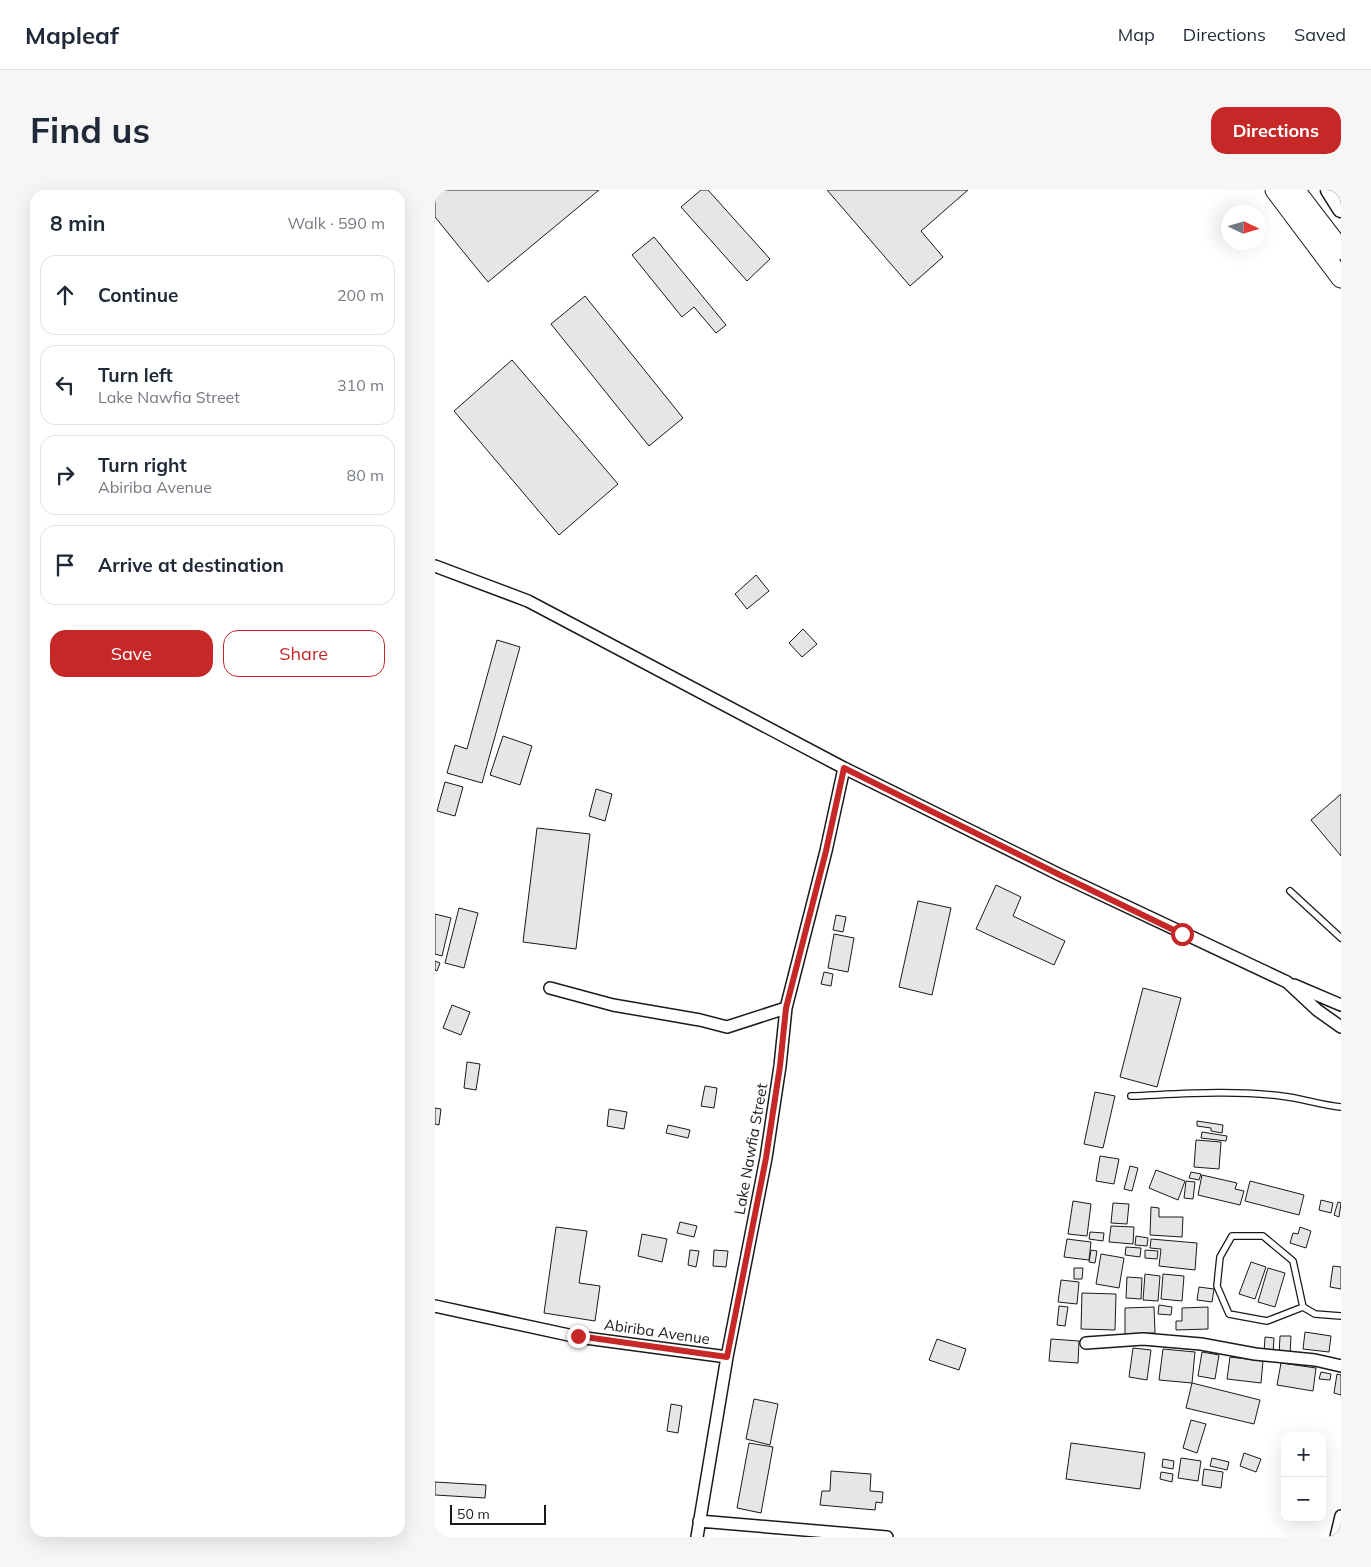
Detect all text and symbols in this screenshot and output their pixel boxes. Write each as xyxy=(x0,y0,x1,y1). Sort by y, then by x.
text: Mapleaf xyxy=(25,20,119,50)
text: Map xyxy=(1118,23,1155,46)
text: Directions xyxy=(1183,23,1266,46)
text: Saved xyxy=(1294,23,1346,46)
button: Directions xyxy=(1211,107,1341,154)
text: Find us xyxy=(30,108,150,152)
north arrow xyxy=(1221,205,1266,250)
text: 8 min xyxy=(50,210,105,236)
text: Walk · 590 m xyxy=(287,213,385,233)
icon: ahead xyxy=(51,281,79,309)
text: Continue xyxy=(98,283,178,307)
text: 200 m xyxy=(337,285,384,305)
text: Turn left xyxy=(98,363,173,387)
icon: left xyxy=(51,371,79,399)
text: 310 m xyxy=(337,375,384,395)
text: Lake Nawfia Street xyxy=(98,387,240,407)
text: Turn right xyxy=(98,453,187,477)
icon: right xyxy=(51,461,79,489)
text: 80 m xyxy=(347,465,384,485)
text: Abiriba Avenue xyxy=(98,477,212,497)
icon: arrive xyxy=(51,551,79,579)
text: Arrive at destination xyxy=(98,553,284,577)
button: Save xyxy=(50,630,213,677)
button: Share xyxy=(223,630,385,677)
route start xyxy=(1171,923,1194,946)
street label: Lake Nawfia Street xyxy=(730,1082,771,1216)
street label: Abiriba Avenue xyxy=(603,1315,711,1348)
route end xyxy=(567,1325,590,1348)
map controls xyxy=(1281,1432,1326,1522)
button: + xyxy=(1281,1432,1326,1477)
button: − xyxy=(1281,1477,1326,1522)
scale bar xyxy=(450,1502,546,1525)
text: 50 m xyxy=(457,1505,490,1523)

